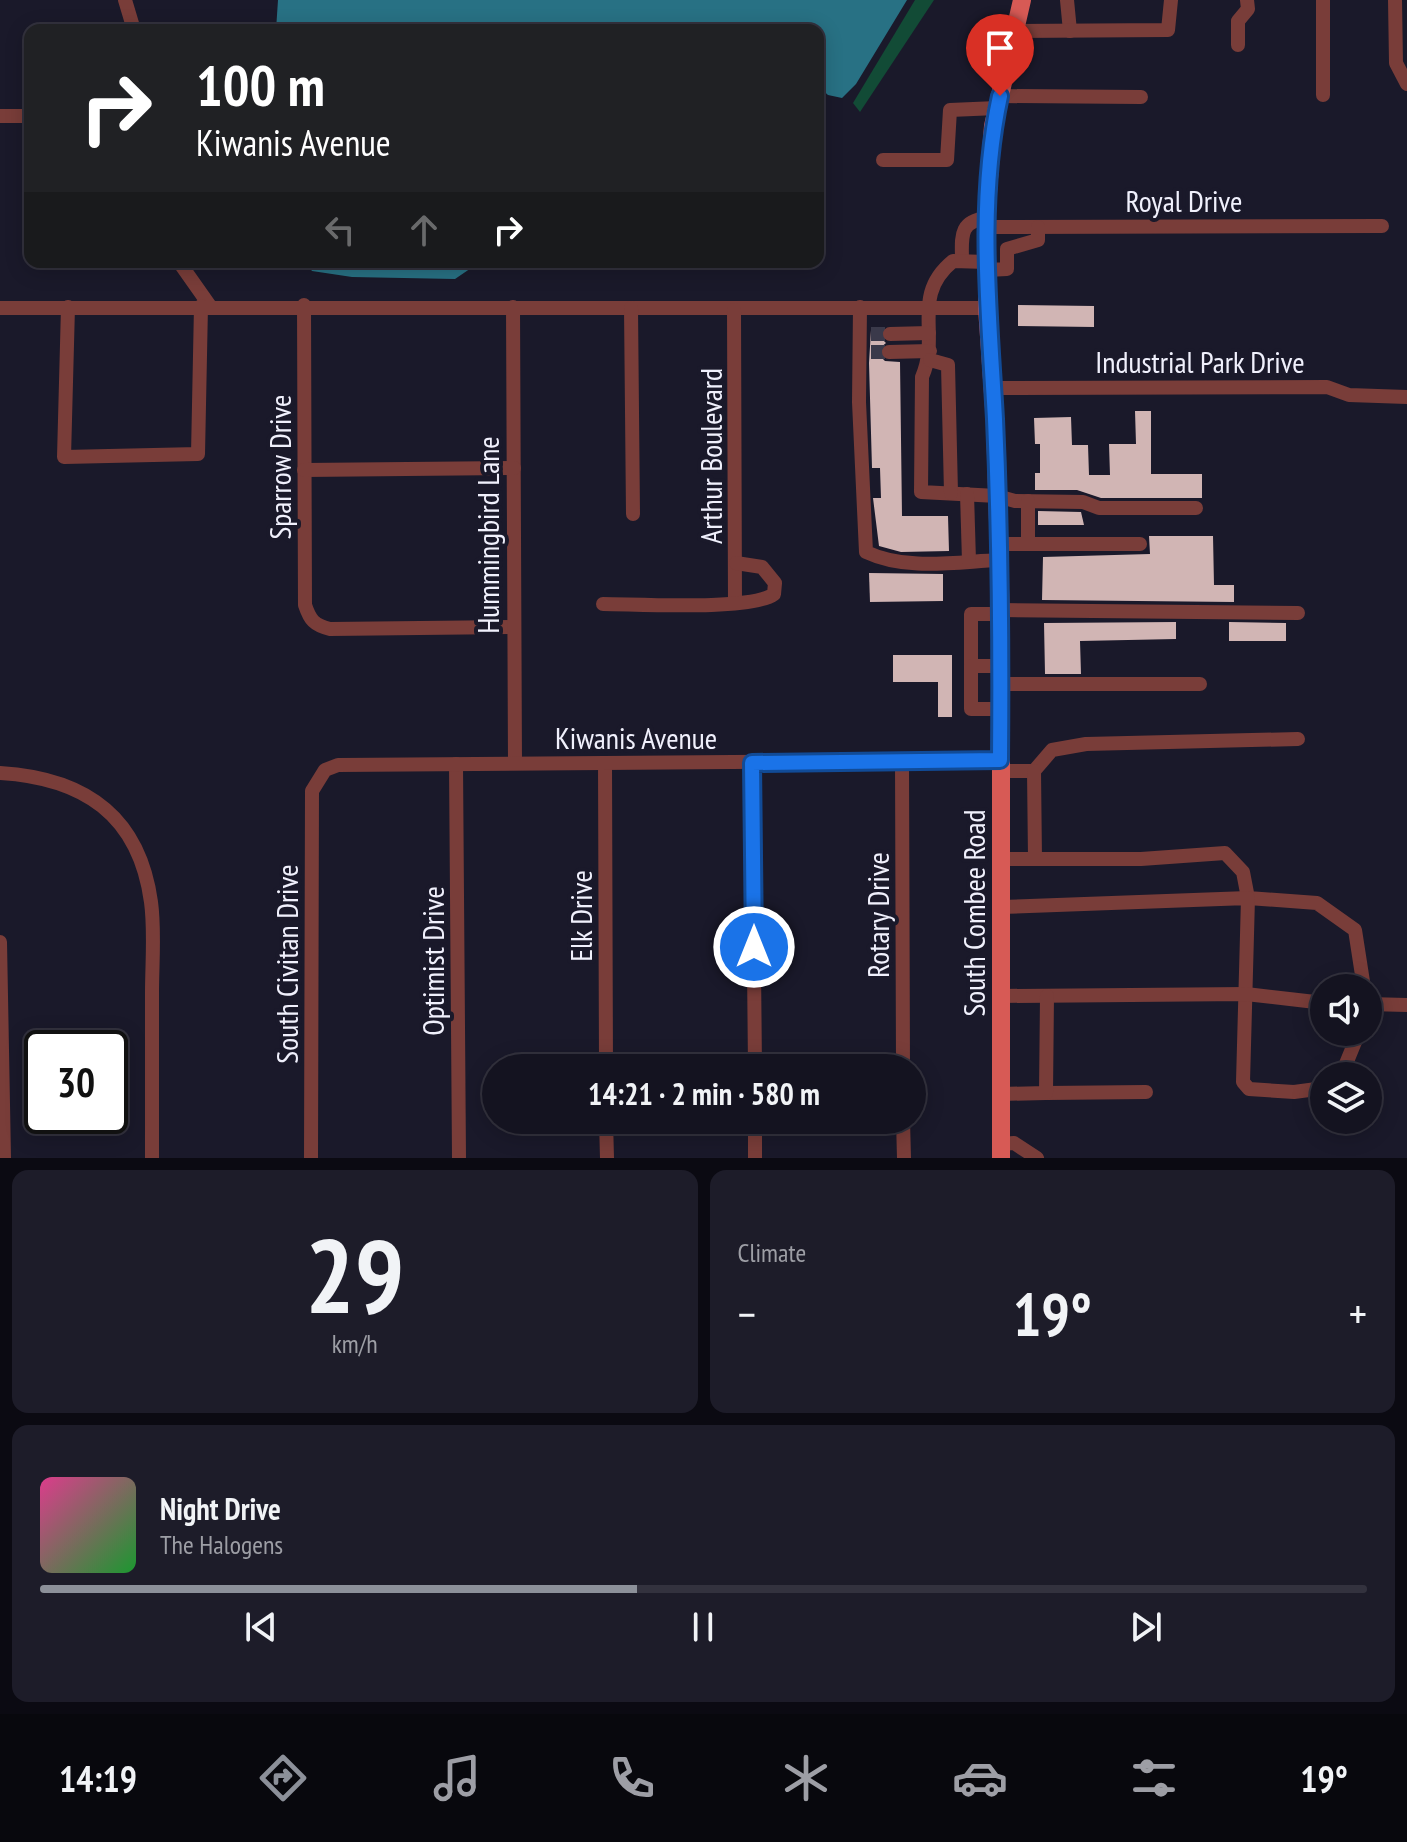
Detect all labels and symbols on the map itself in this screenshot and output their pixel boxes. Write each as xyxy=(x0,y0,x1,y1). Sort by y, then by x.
pin xyxy=(966,14.0,1034,96)
street label: Royal Drive xyxy=(1125,181,1243,220)
street label: Industrial Park Drive xyxy=(1095,342,1305,381)
street label: Arthur Boulevard xyxy=(691,368,730,544)
street label: Sparrow Drive xyxy=(260,394,299,540)
street label: Hummingbird Lane xyxy=(468,436,507,634)
street label: Kiwanis Avenue xyxy=(555,718,717,757)
street label: South Combee Road xyxy=(954,809,993,1017)
street label: Rotary Drive xyxy=(858,852,897,978)
street label: South Civitan Drive xyxy=(267,864,306,1064)
street label: Elk Drive xyxy=(561,870,600,962)
street label: Optimist Drive xyxy=(413,886,452,1036)
position arrow xyxy=(712,905,796,989)
speed limit sign: 30 xyxy=(24,1030,128,1134)

